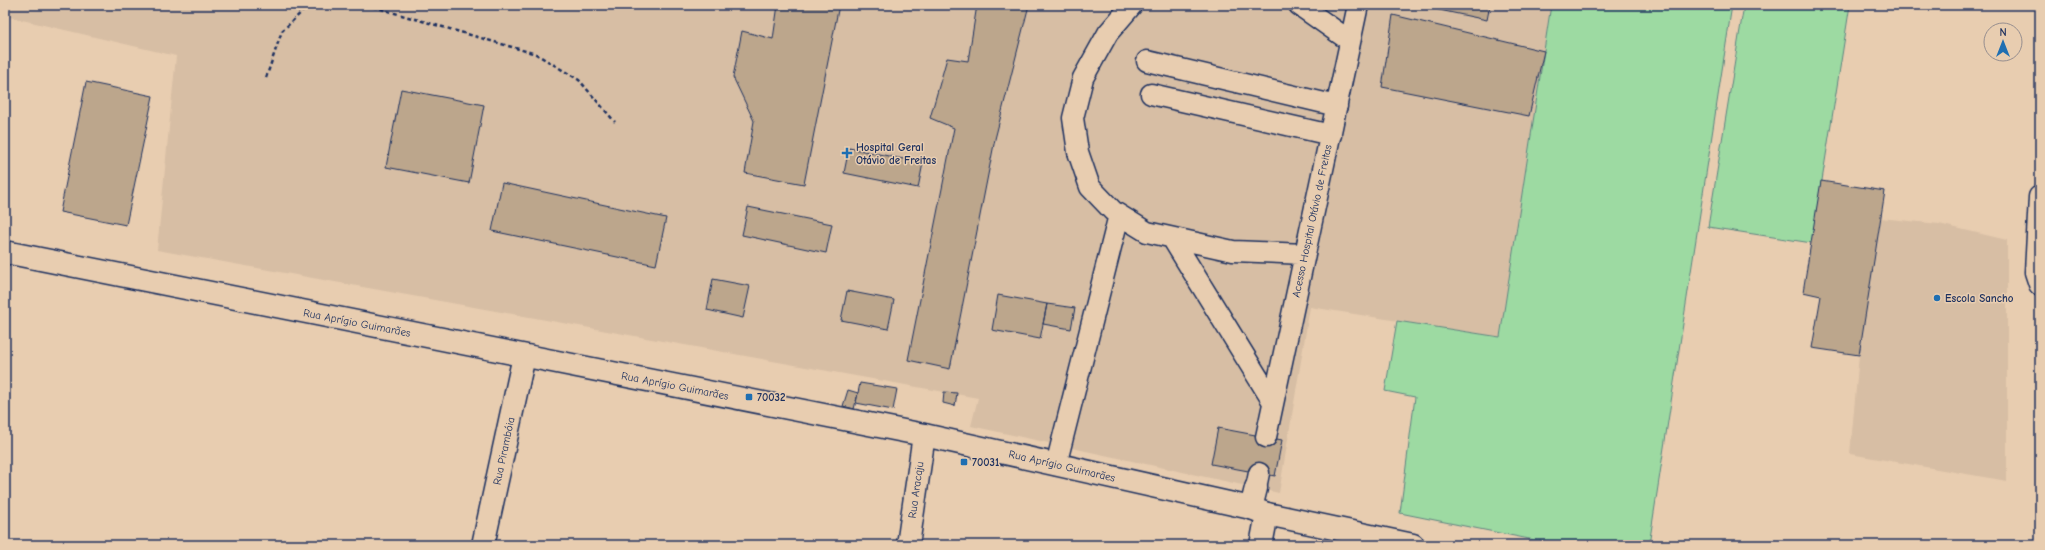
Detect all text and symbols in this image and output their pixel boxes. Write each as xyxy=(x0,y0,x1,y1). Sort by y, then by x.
north arrow xyxy=(1983,22,2023,62)
text: N xyxy=(1999,26,2007,39)
place label: Hospital Geral Otávio de Freitas xyxy=(856,141,936,167)
street label: Acesso Hospital Otávio de Freitas xyxy=(1289,143,1335,299)
marker: Hospital Geral Otávio de Freitas xyxy=(841,147,853,159)
place label: Escola Sancho xyxy=(1945,292,2014,305)
marker: Escola Sancho xyxy=(1932,293,1942,303)
street label: Rua Aprígio Guimarães xyxy=(302,306,412,340)
street label: Rua Aprígio Guimarães xyxy=(620,369,730,403)
place label: 70032 xyxy=(757,391,786,404)
marker: 70032 xyxy=(744,392,754,402)
street label: Rua Pirambóia xyxy=(490,416,518,486)
street label: Rua Aprígio Guimarães xyxy=(1007,447,1117,485)
place label: 70031 xyxy=(972,456,999,469)
marker: 70031 xyxy=(959,457,969,467)
street label: Rua Aracaju xyxy=(906,461,926,519)

